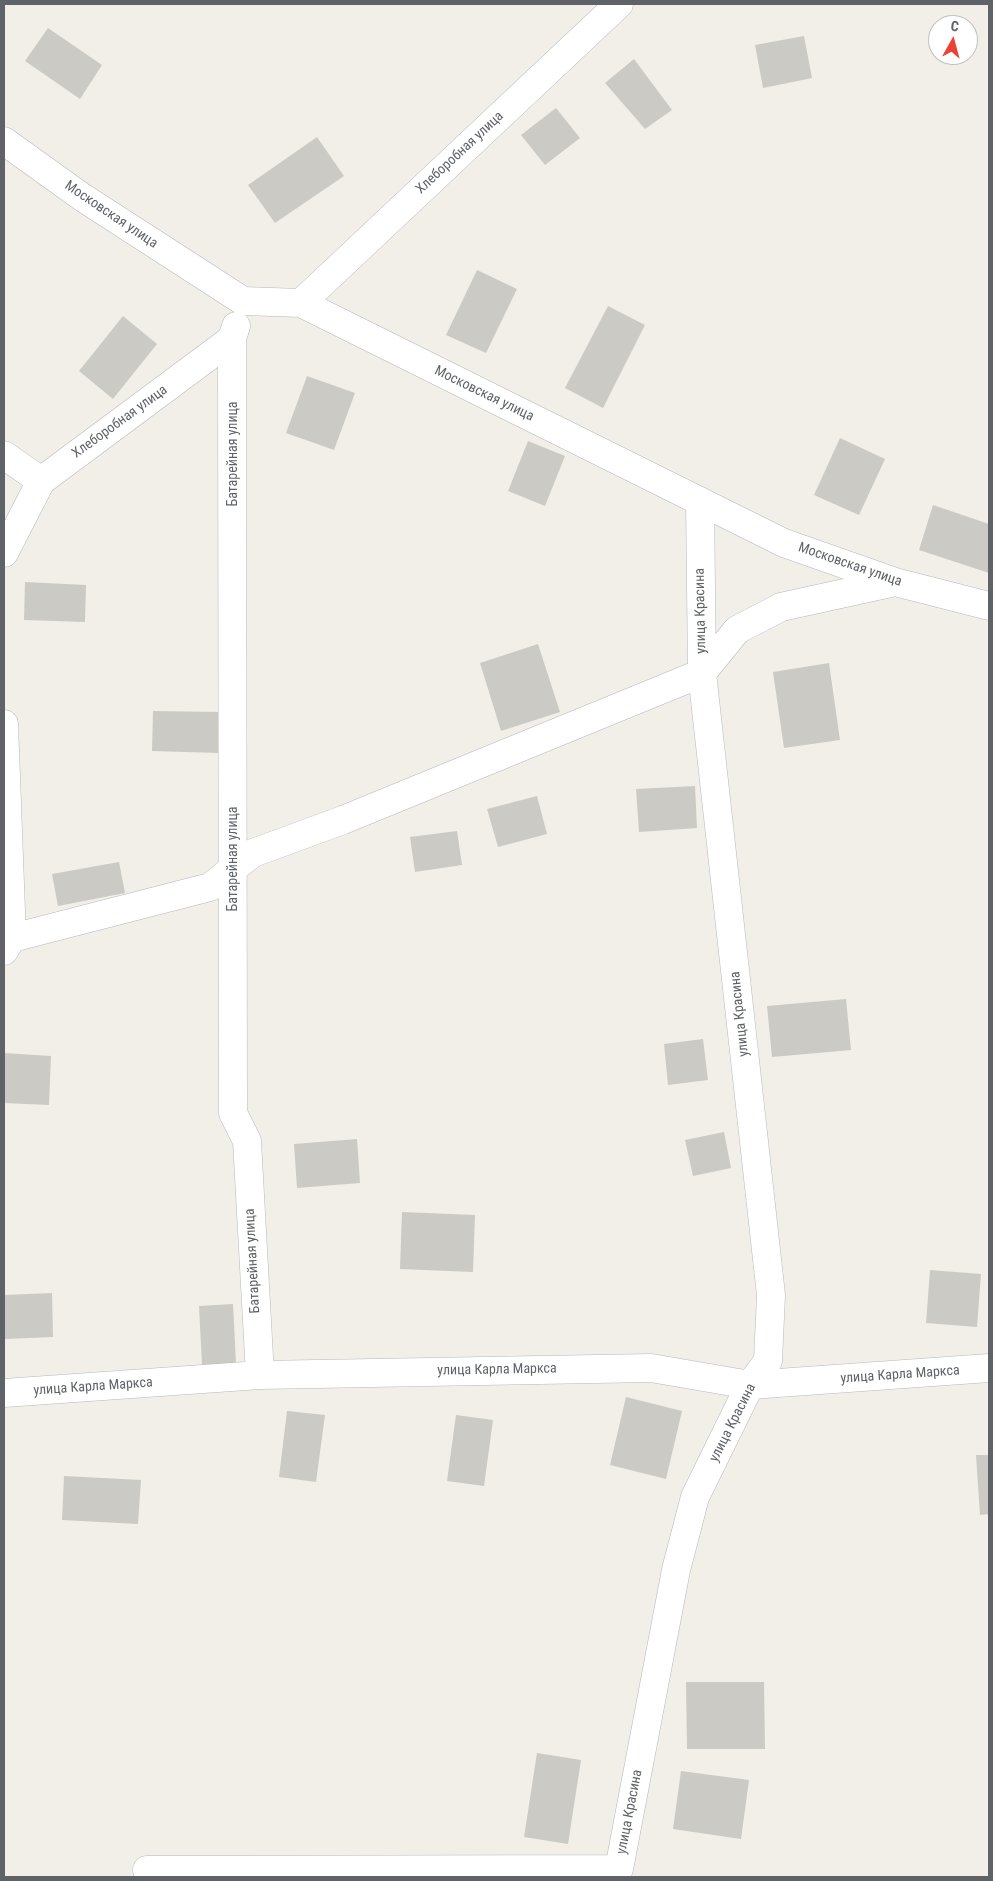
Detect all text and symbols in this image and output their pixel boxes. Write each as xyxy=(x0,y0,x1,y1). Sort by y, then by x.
north arrow xyxy=(928,15,978,65)
text: С xyxy=(950,18,960,35)
street label: Хлеборобная улица xyxy=(413,108,507,198)
street label: Московская улица xyxy=(61,178,161,252)
street label: Московская улица xyxy=(432,363,536,425)
street label: Хлеборобная улица xyxy=(69,382,171,462)
street label: Батарейная улица xyxy=(225,401,241,507)
street label: Московская улица xyxy=(796,539,904,591)
street label: улица Красина xyxy=(692,568,710,654)
street label: Батарейная улица xyxy=(225,806,241,912)
street label: улица Красина xyxy=(727,970,753,1058)
street label: Батарейная улица xyxy=(242,1208,264,1314)
street label: улица Карла Маркса xyxy=(437,1361,557,1379)
street label: улица Карла Маркса xyxy=(840,1362,960,1388)
street label: улица Карла Маркса xyxy=(33,1374,153,1400)
street label: улица Красина xyxy=(706,1381,760,1465)
street label: улица Красина xyxy=(614,1768,646,1856)

